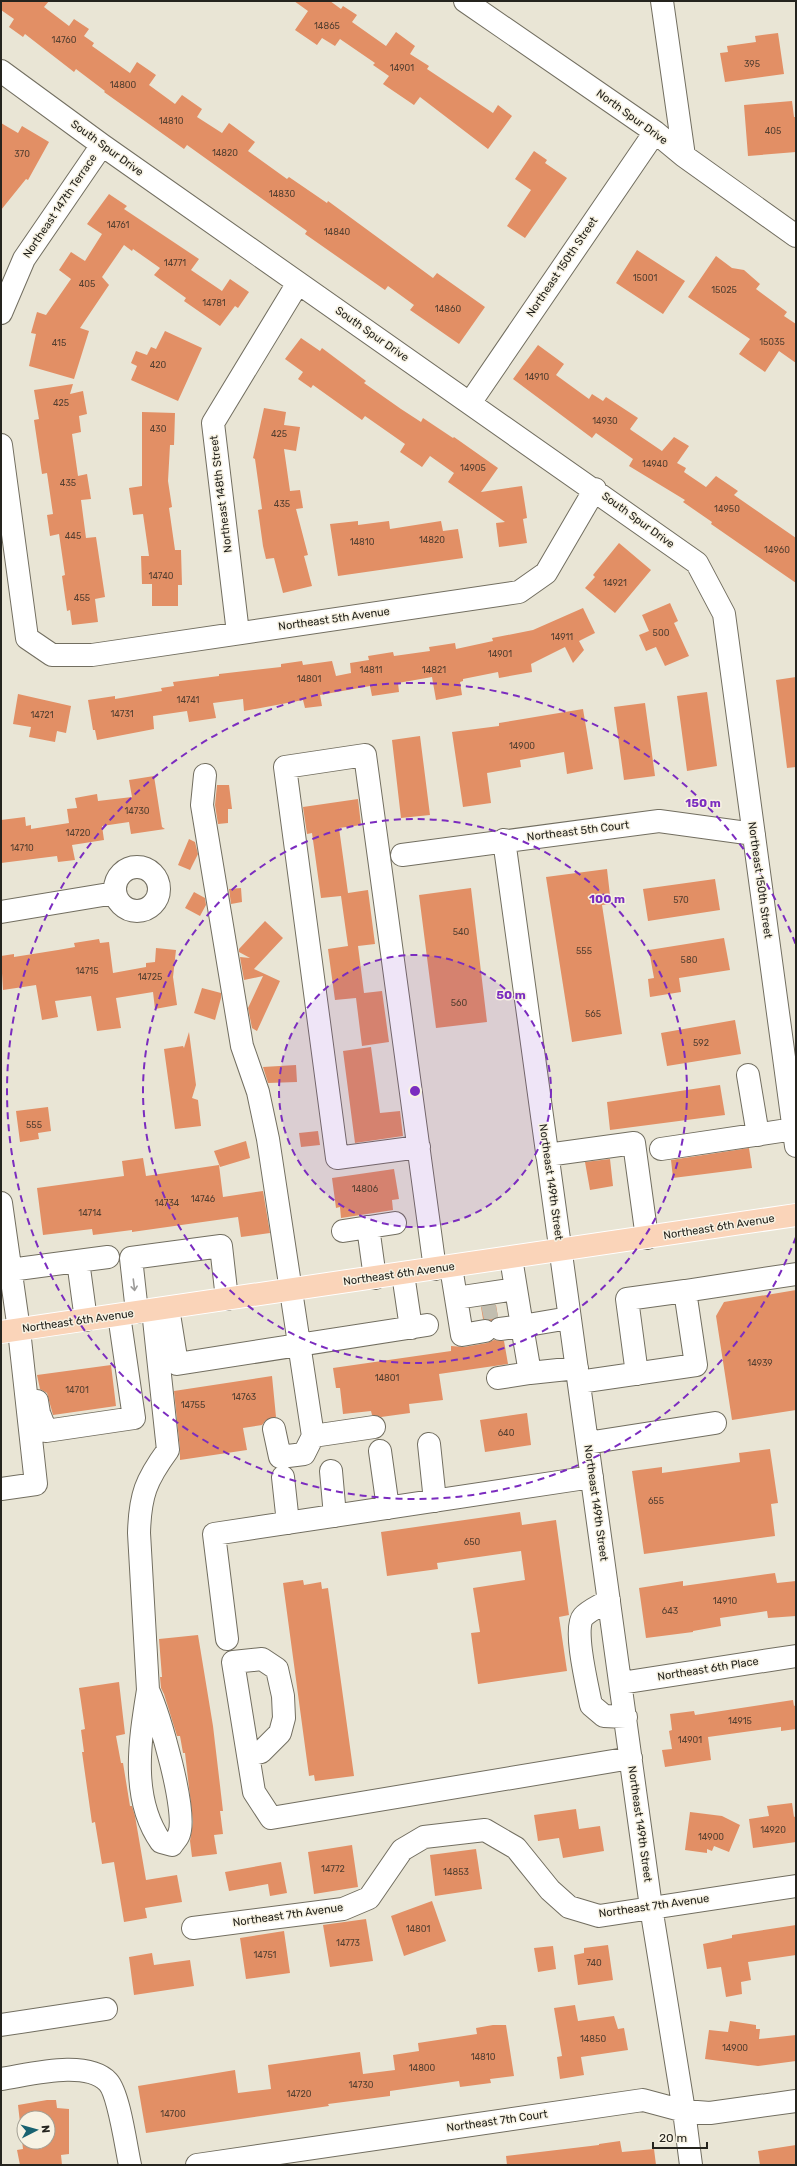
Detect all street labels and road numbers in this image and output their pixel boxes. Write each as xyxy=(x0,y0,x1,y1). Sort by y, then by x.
street label: North Spur Drive xyxy=(594,87,670,147)
street label: South Spur Drive xyxy=(68,117,146,179)
street label: Northeast 147th Terrace xyxy=(20,152,100,260)
street label: Northeast 150th Street xyxy=(524,214,601,319)
street label: South Spur Drive xyxy=(333,304,411,364)
street label: Northeast 148th Street xyxy=(207,434,235,553)
street label: South Spur Drive xyxy=(599,489,677,551)
street label: Northeast 5th Avenue xyxy=(277,605,391,633)
street label: Northeast 5th Court xyxy=(526,818,631,844)
street label: Northeast 150th Street xyxy=(745,821,775,940)
street label: Northeast 149th Street xyxy=(536,1123,566,1242)
street label: Northeast 6th Avenue xyxy=(662,1212,776,1242)
street label: Northeast 6th Avenue xyxy=(342,1260,456,1288)
street label: Northeast 6th Avenue xyxy=(21,1307,135,1335)
street label: Northeast 149th Street xyxy=(581,1444,611,1563)
street label: Northeast 6th Place xyxy=(656,1655,760,1683)
street label: Northeast 149th Street xyxy=(625,1765,655,1884)
street label: Northeast 7th Avenue xyxy=(598,1892,710,1920)
street label: Northeast 7th Avenue xyxy=(232,1901,344,1929)
street label: Northeast 7th Court xyxy=(446,2107,549,2135)

